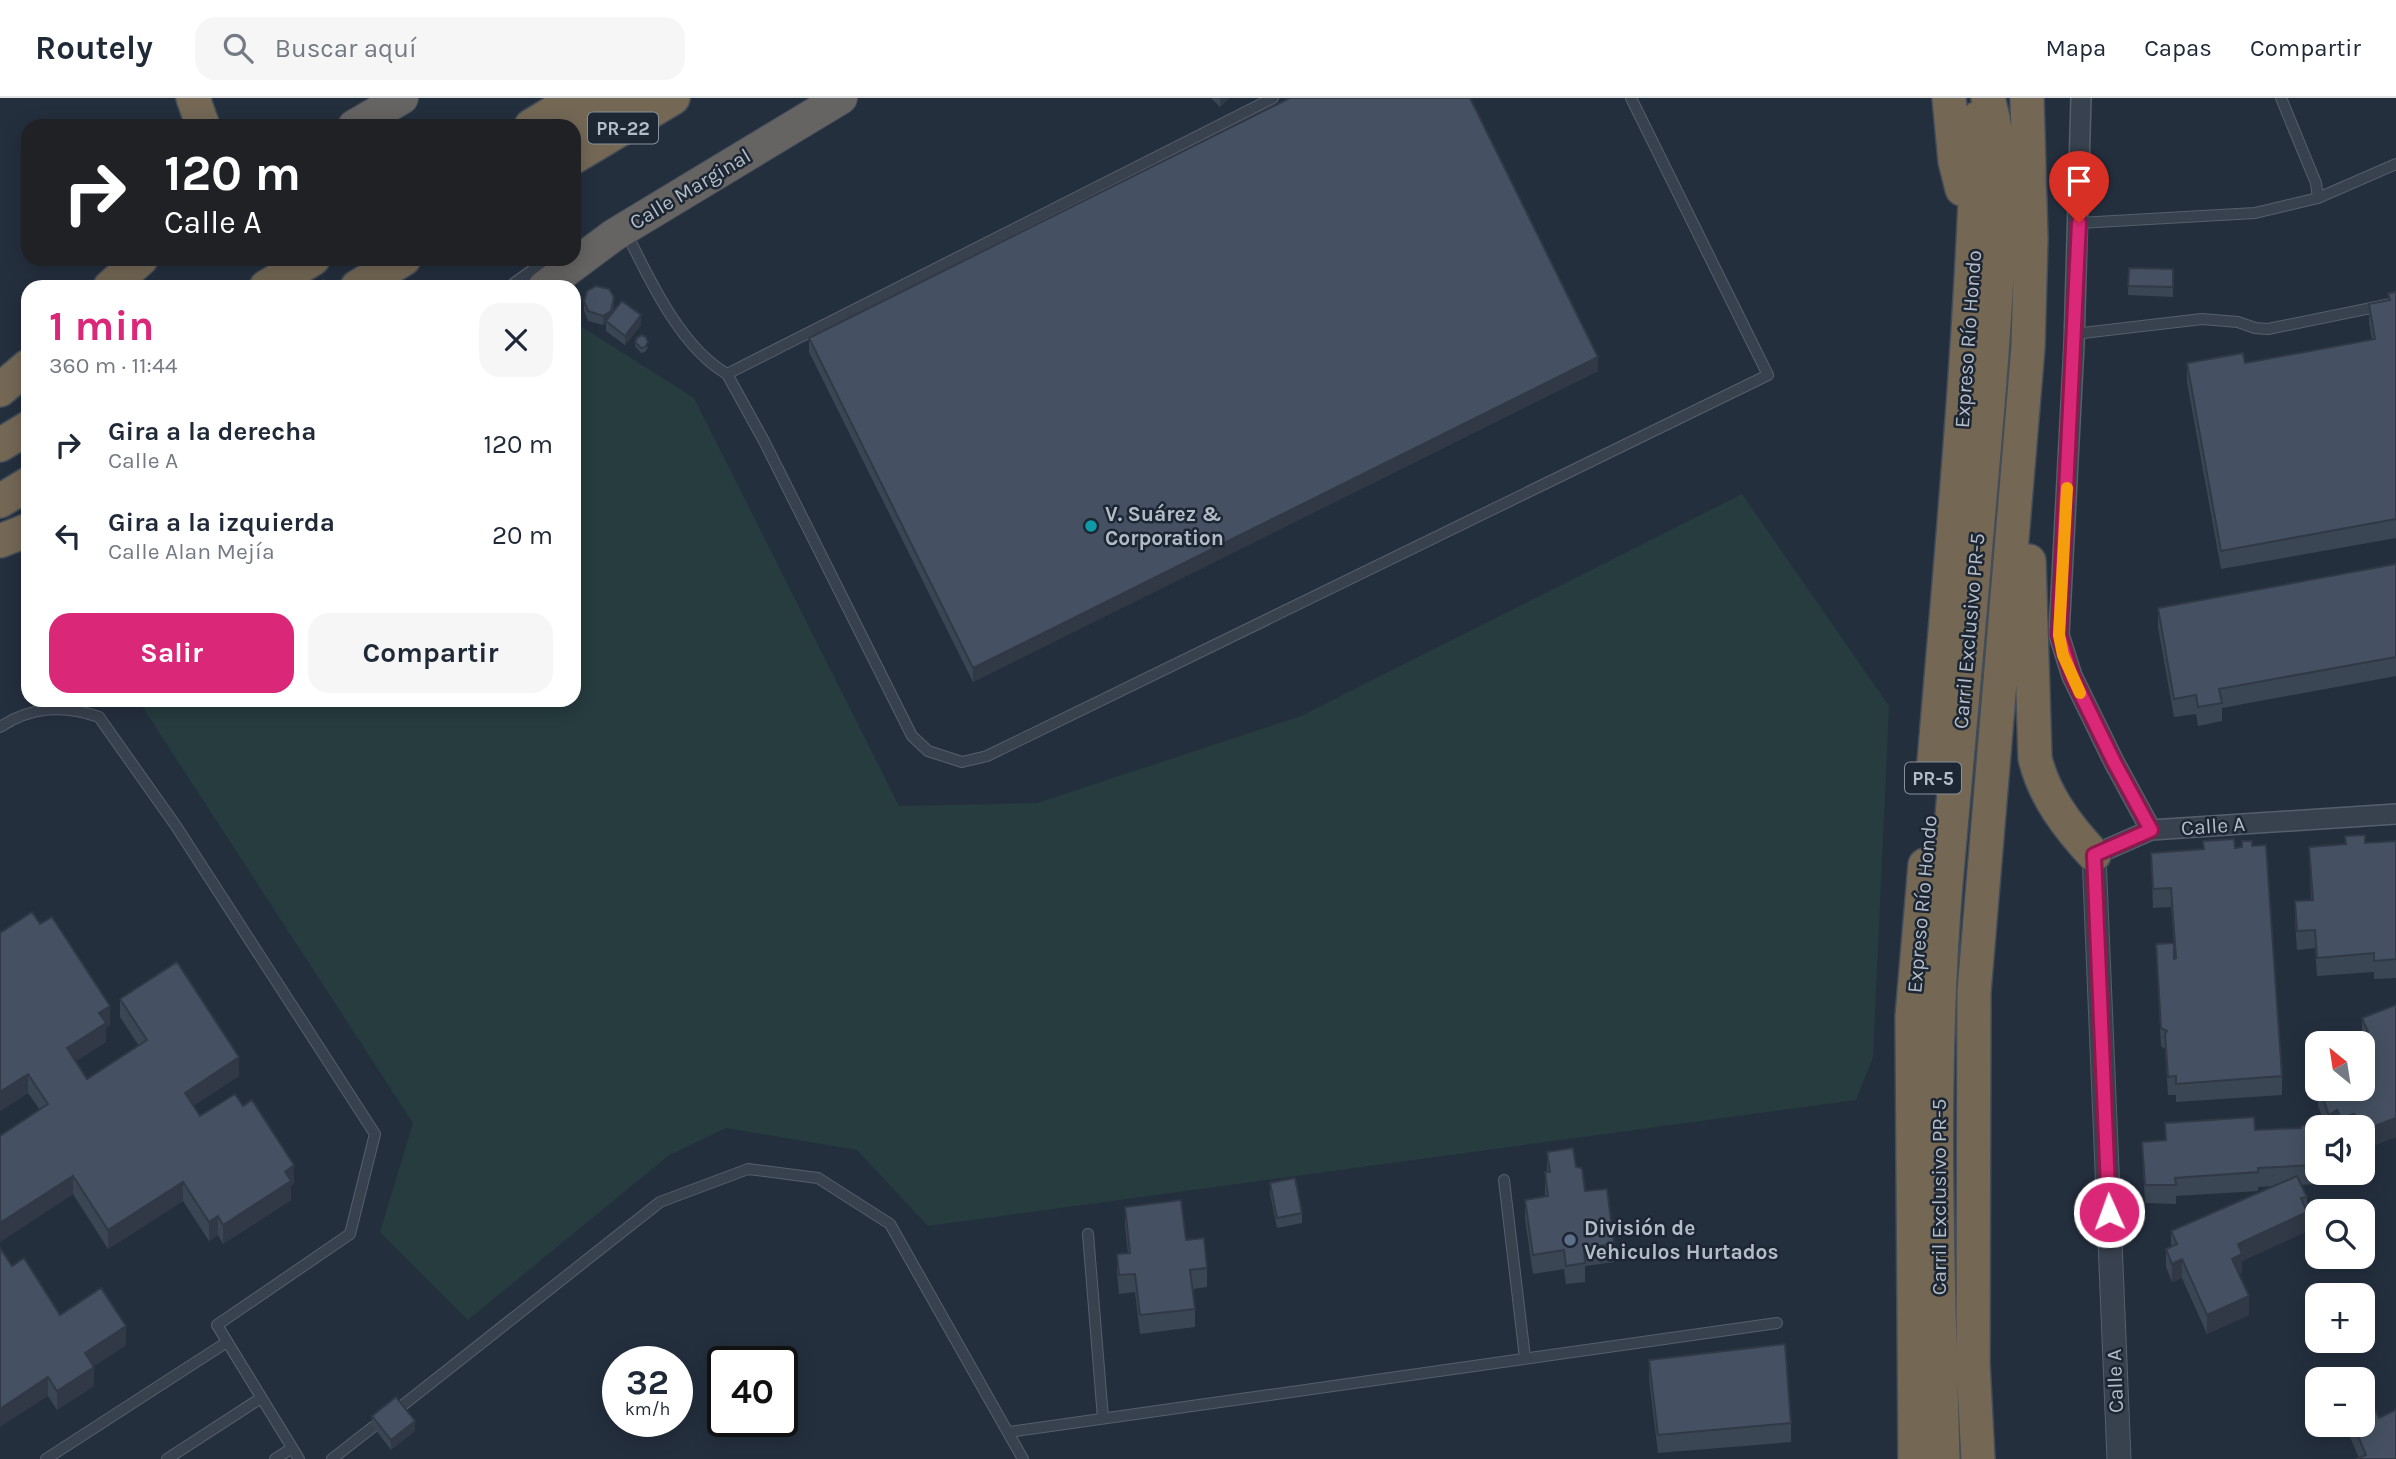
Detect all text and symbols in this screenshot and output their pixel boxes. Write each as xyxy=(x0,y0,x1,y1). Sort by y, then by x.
search box xyxy=(195,17,685,80)
text: Routely xyxy=(35,29,153,67)
icon: search xyxy=(219,29,257,67)
text: Buscar aquí xyxy=(275,33,417,64)
text: Mapa xyxy=(2045,34,2106,62)
text: Capas xyxy=(2144,34,2212,62)
text: Compartir xyxy=(2250,34,2361,62)
road number: PR-22 xyxy=(588,112,658,144)
street label: Calle Marginal xyxy=(625,143,755,235)
text: 120 m xyxy=(164,145,301,202)
icon: right xyxy=(49,147,140,238)
pin xyxy=(2049,151,2109,223)
icon: arrive xyxy=(2060,162,2098,200)
text: Calle A xyxy=(164,204,262,241)
street label: Expreso Río Hondo xyxy=(1950,249,1986,429)
text: 1 min xyxy=(49,301,154,351)
button: close xyxy=(479,303,553,377)
text: 360 m · 11:44 xyxy=(49,352,178,379)
text: Gira a la derecha xyxy=(108,416,317,447)
icon: right xyxy=(49,426,87,464)
text: 120 m xyxy=(483,429,553,460)
text: Calle A xyxy=(108,447,178,474)
place label: V. Suárez & Corporation xyxy=(1105,502,1224,550)
text: Gira a la izquierda xyxy=(108,507,335,538)
icon: left xyxy=(49,517,87,555)
marker: V. Suárez & Corporation xyxy=(1083,518,1099,534)
text: 20 m xyxy=(492,520,553,551)
street label: Carril Exclusivo PR-5 xyxy=(1948,532,1990,730)
text: Calle Alan Mejía xyxy=(108,538,275,565)
button: Salir xyxy=(49,613,294,693)
button: Compartir xyxy=(308,613,553,693)
road number: PR-5 xyxy=(1905,762,1961,793)
street label: Calle A xyxy=(2180,812,2246,840)
street label: Expreso Río Hondo xyxy=(1902,814,1942,994)
north arrow xyxy=(2305,1031,2375,1101)
map controls xyxy=(2305,1031,2375,1437)
street label: Carril Exclusivo PR-5 xyxy=(1927,1099,1951,1295)
button: sound xyxy=(2305,1115,2375,1185)
position arrow xyxy=(2072,1175,2146,1249)
button: search xyxy=(2305,1199,2375,1269)
place label: División de Vehiculos Hurtados xyxy=(1584,1216,1779,1264)
marker: División de Vehiculos Hurtados xyxy=(1562,1232,1578,1248)
button: + xyxy=(2305,1283,2375,1353)
speed limit sign: 40 xyxy=(707,1346,798,1437)
street label: Calle A xyxy=(2102,1349,2128,1413)
text: 32 xyxy=(626,1362,669,1403)
button: − xyxy=(2305,1367,2375,1437)
text: km/h xyxy=(625,1398,670,1420)

